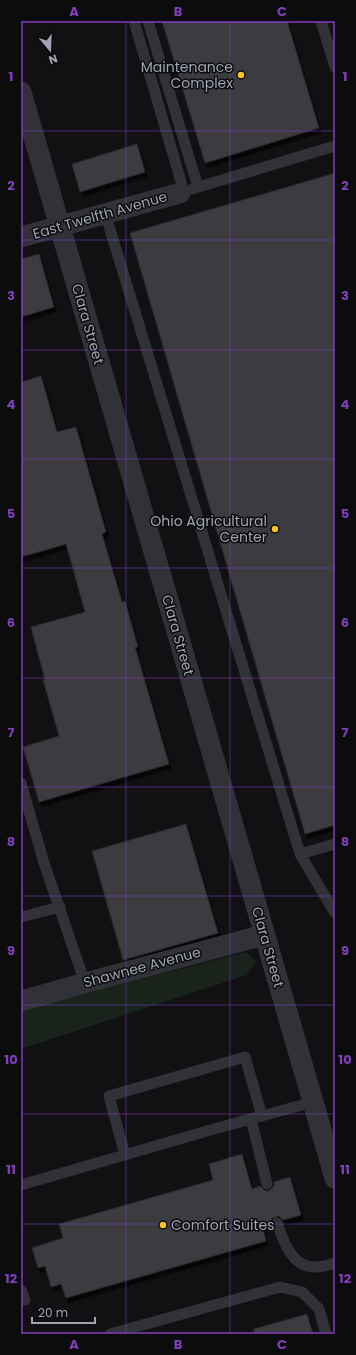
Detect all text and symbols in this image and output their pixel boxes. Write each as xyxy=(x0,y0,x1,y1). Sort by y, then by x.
text: A xyxy=(69,2,79,21)
text: B xyxy=(174,2,183,21)
text: C xyxy=(277,2,287,21)
north arrow xyxy=(30,30,70,70)
text: N xyxy=(47,51,60,68)
place label: Maintenance Complex xyxy=(141,57,233,93)
text: 1 xyxy=(9,67,13,86)
text: 1 xyxy=(343,67,347,86)
marker: Maintenance Complex xyxy=(236,70,246,80)
text: 2 xyxy=(7,176,15,195)
text: 2 xyxy=(341,176,349,195)
street label: East Twelfth Avenue xyxy=(30,186,170,244)
street label: Clara Street xyxy=(67,281,109,367)
text: 3 xyxy=(7,286,15,305)
text: 3 xyxy=(341,286,349,305)
text: 4 xyxy=(7,395,16,414)
text: 4 xyxy=(341,395,350,414)
text: 5 xyxy=(7,504,15,523)
text: 5 xyxy=(341,504,349,523)
place label: Ohio Agricultural Center xyxy=(150,511,267,547)
marker: Ohio Agricultural Center xyxy=(270,524,280,534)
street label: Clara Street xyxy=(157,592,199,678)
text: 6 xyxy=(7,613,15,632)
text: 6 xyxy=(341,613,349,632)
text: 7 xyxy=(8,723,15,742)
text: 7 xyxy=(342,723,349,742)
text: 8 xyxy=(7,832,15,851)
text: 8 xyxy=(341,832,349,851)
street label: Clara Street xyxy=(247,904,289,990)
text: 9 xyxy=(7,941,15,960)
text: 9 xyxy=(341,941,349,960)
street label: Shawnee Avenue xyxy=(81,942,203,992)
text: 10 xyxy=(4,1050,18,1069)
text: 10 xyxy=(338,1050,352,1069)
text: 11 xyxy=(6,1160,16,1179)
text: 11 xyxy=(340,1160,350,1179)
place label: Comfort Suites xyxy=(171,1215,275,1235)
marker: Comfort Suites xyxy=(158,1220,168,1230)
text: 12 xyxy=(5,1269,18,1288)
text: 12 xyxy=(339,1269,352,1288)
scale bar xyxy=(32,1299,95,1325)
text: 20 m xyxy=(38,1304,68,1321)
text: A xyxy=(69,1335,79,1354)
text: B xyxy=(174,1335,183,1354)
text: C xyxy=(277,1335,287,1354)

